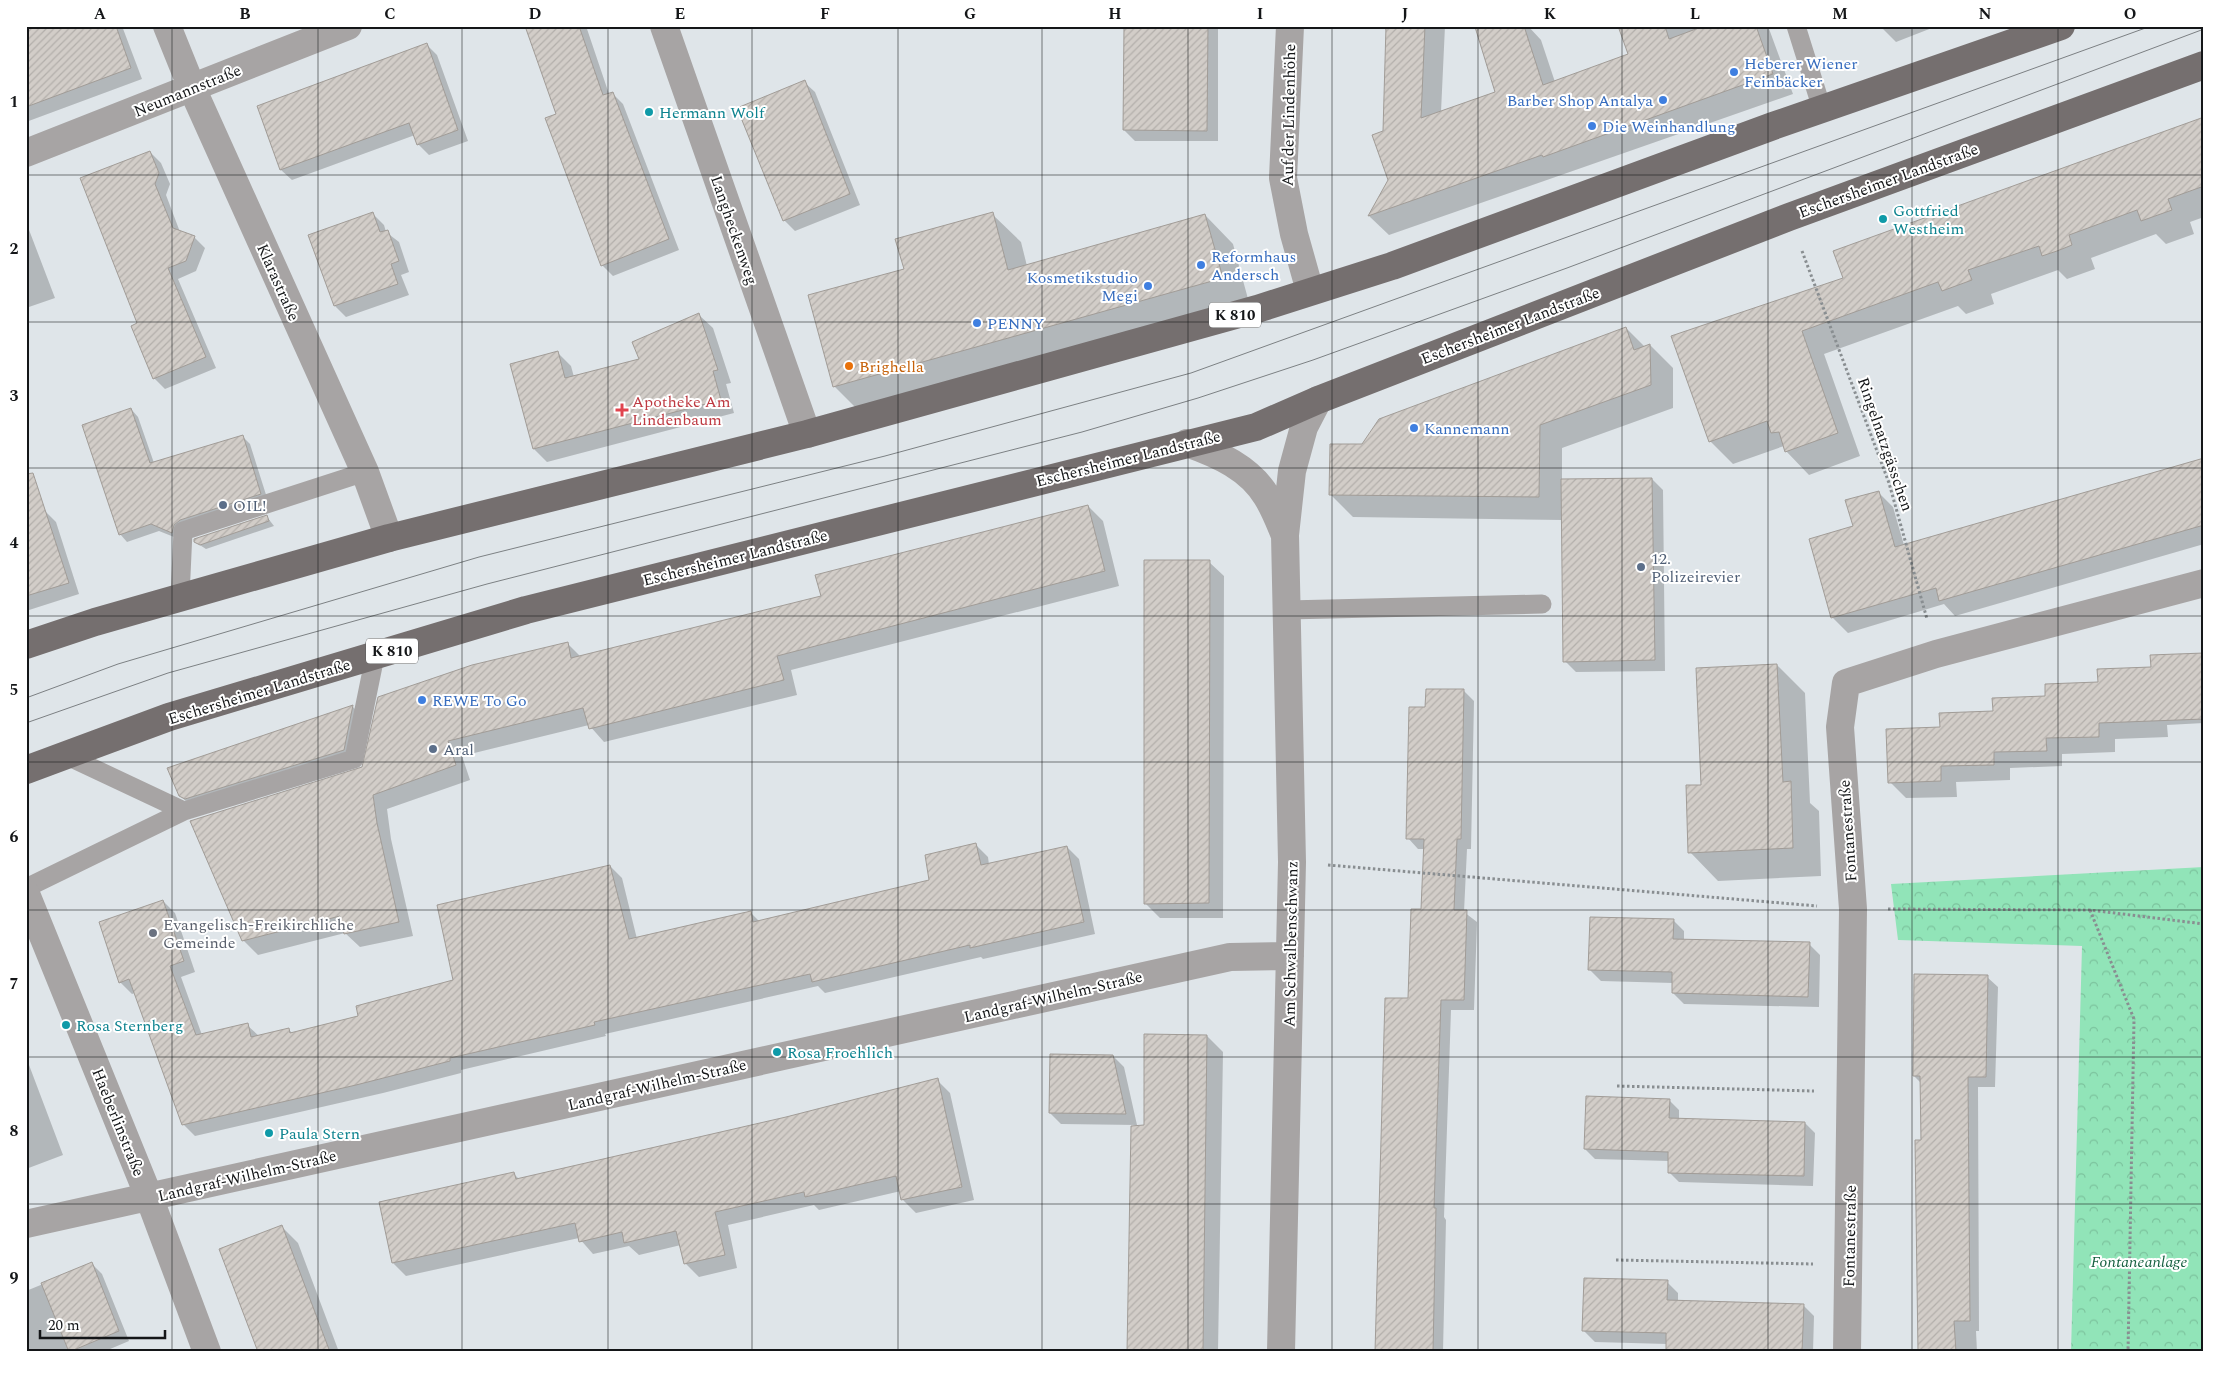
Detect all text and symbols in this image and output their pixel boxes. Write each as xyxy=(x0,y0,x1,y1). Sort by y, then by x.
text: A xyxy=(94,2,107,26)
text: B xyxy=(239,2,251,26)
text: C xyxy=(384,2,396,26)
text: D xyxy=(529,2,542,26)
text: E xyxy=(675,2,685,26)
text: F xyxy=(820,2,830,26)
text: G xyxy=(964,2,976,26)
text: H xyxy=(1108,2,1122,26)
text: I xyxy=(1257,2,1263,26)
text: J xyxy=(1402,2,1409,26)
text: K xyxy=(1544,2,1557,26)
text: L xyxy=(1690,2,1700,26)
text: M xyxy=(1832,2,1848,26)
text: N xyxy=(1978,2,1992,26)
text: O xyxy=(2124,2,2136,26)
street label: Auf der Lindenhöhe xyxy=(1276,44,1302,187)
place label: Heberer Wiener Feinbäcker xyxy=(1744,52,1858,94)
street label: Neumannstraße xyxy=(130,58,245,123)
marker: Heberer Wiener Feinbäcker xyxy=(1728,66,1740,78)
place label: Barber Shop Antalya xyxy=(1507,89,1653,113)
text: 1 xyxy=(10,90,18,114)
marker: Barber Shop Antalya xyxy=(1657,94,1669,106)
place label: Hermann Wolf xyxy=(659,101,766,125)
marker: Hermann Wolf xyxy=(643,106,655,118)
place label: Die Weinhandlung xyxy=(1602,115,1736,139)
marker: Die Weinhandlung xyxy=(1586,120,1598,132)
street label: Eschersheimer Landstraße xyxy=(1795,137,1982,225)
street label: Langheckenweg xyxy=(704,172,764,288)
place label: Gottfried Westheim xyxy=(1893,199,1965,241)
marker: Gottfried Westheim xyxy=(1877,213,1889,225)
text: 2 xyxy=(10,237,19,261)
street label: Klarastraße xyxy=(250,240,306,325)
place label: Reformhaus Andersch xyxy=(1211,245,1297,287)
marker: Reformhaus Andersch xyxy=(1195,259,1207,271)
place label: Kosmetikstudio Megi xyxy=(1026,266,1138,308)
marker: Kosmetikstudio Megi xyxy=(1142,280,1154,292)
street label: Eschersheimer Landstraße xyxy=(1417,281,1603,371)
road number: K 810 xyxy=(1209,302,1261,328)
place label: PENNY xyxy=(987,312,1045,336)
marker: PENNY xyxy=(971,317,983,329)
place label: Brighella xyxy=(859,355,924,379)
marker: Brighella xyxy=(843,360,855,372)
street label: Ringelnatzgässchen xyxy=(1851,374,1919,515)
text: 3 xyxy=(10,384,19,408)
place label: Apotheke Am Lindenbaum xyxy=(632,390,731,432)
marker: Apotheke Am Lindenbaum xyxy=(616,404,628,416)
place label: Kannemann xyxy=(1424,417,1510,441)
marker: Kannemann xyxy=(1408,422,1420,434)
street label: Eschersheimer Landstraße xyxy=(1033,424,1223,494)
place label: OIL! xyxy=(233,494,266,518)
marker: OIL! xyxy=(217,499,229,511)
street label: Eschersheimer Landstraße xyxy=(640,523,830,593)
text: 4 xyxy=(10,531,19,555)
place label: 12. Polizeirevier xyxy=(1651,547,1740,589)
marker: 12. Polizeirevier xyxy=(1635,561,1647,573)
road number: K 810 xyxy=(366,638,418,664)
street label: Eschersheimer Landstraße xyxy=(165,653,354,731)
text: 5 xyxy=(10,678,18,702)
place label: REWE To Go xyxy=(432,689,527,713)
marker: REWE To Go xyxy=(416,694,428,706)
place label: Aral xyxy=(443,738,474,762)
marker: Aral xyxy=(427,743,439,755)
street label: Fontanestraße xyxy=(1832,779,1864,883)
text: 6 xyxy=(10,825,19,849)
street label: Am Schwalbenschwanz xyxy=(1278,861,1304,1027)
place label: Evangelisch-Freikirchliche Gemeinde xyxy=(163,913,354,955)
marker: Evangelisch-Freikirchliche Gemeinde xyxy=(147,927,159,939)
street label: Landgraf-Wilhelm-Straße xyxy=(961,965,1145,1029)
text: 7 xyxy=(10,972,19,996)
place label: Rosa Sternberg xyxy=(76,1014,183,1038)
marker: Rosa Sternberg xyxy=(60,1019,72,1031)
place label: Rosa Froehlich xyxy=(787,1041,893,1065)
marker: Rosa Froehlich xyxy=(771,1046,783,1058)
street label: Landgraf-Wilhelm-Straße xyxy=(565,1053,749,1117)
street label: Haeberlinstraße xyxy=(85,1065,151,1180)
text: 8 xyxy=(10,1119,19,1143)
place label: Paula Stern xyxy=(279,1122,360,1146)
marker: Paula Stern xyxy=(263,1127,275,1139)
street label: Landgraf-Wilhelm-Straße xyxy=(155,1144,339,1208)
street label: Fontanestraße xyxy=(1837,1185,1863,1287)
park label: Fontaneanlage xyxy=(2091,1250,2187,1274)
text: 9 xyxy=(10,1266,19,1290)
scale bar xyxy=(40,1308,165,1340)
text: 20 m xyxy=(48,1314,80,1337)

